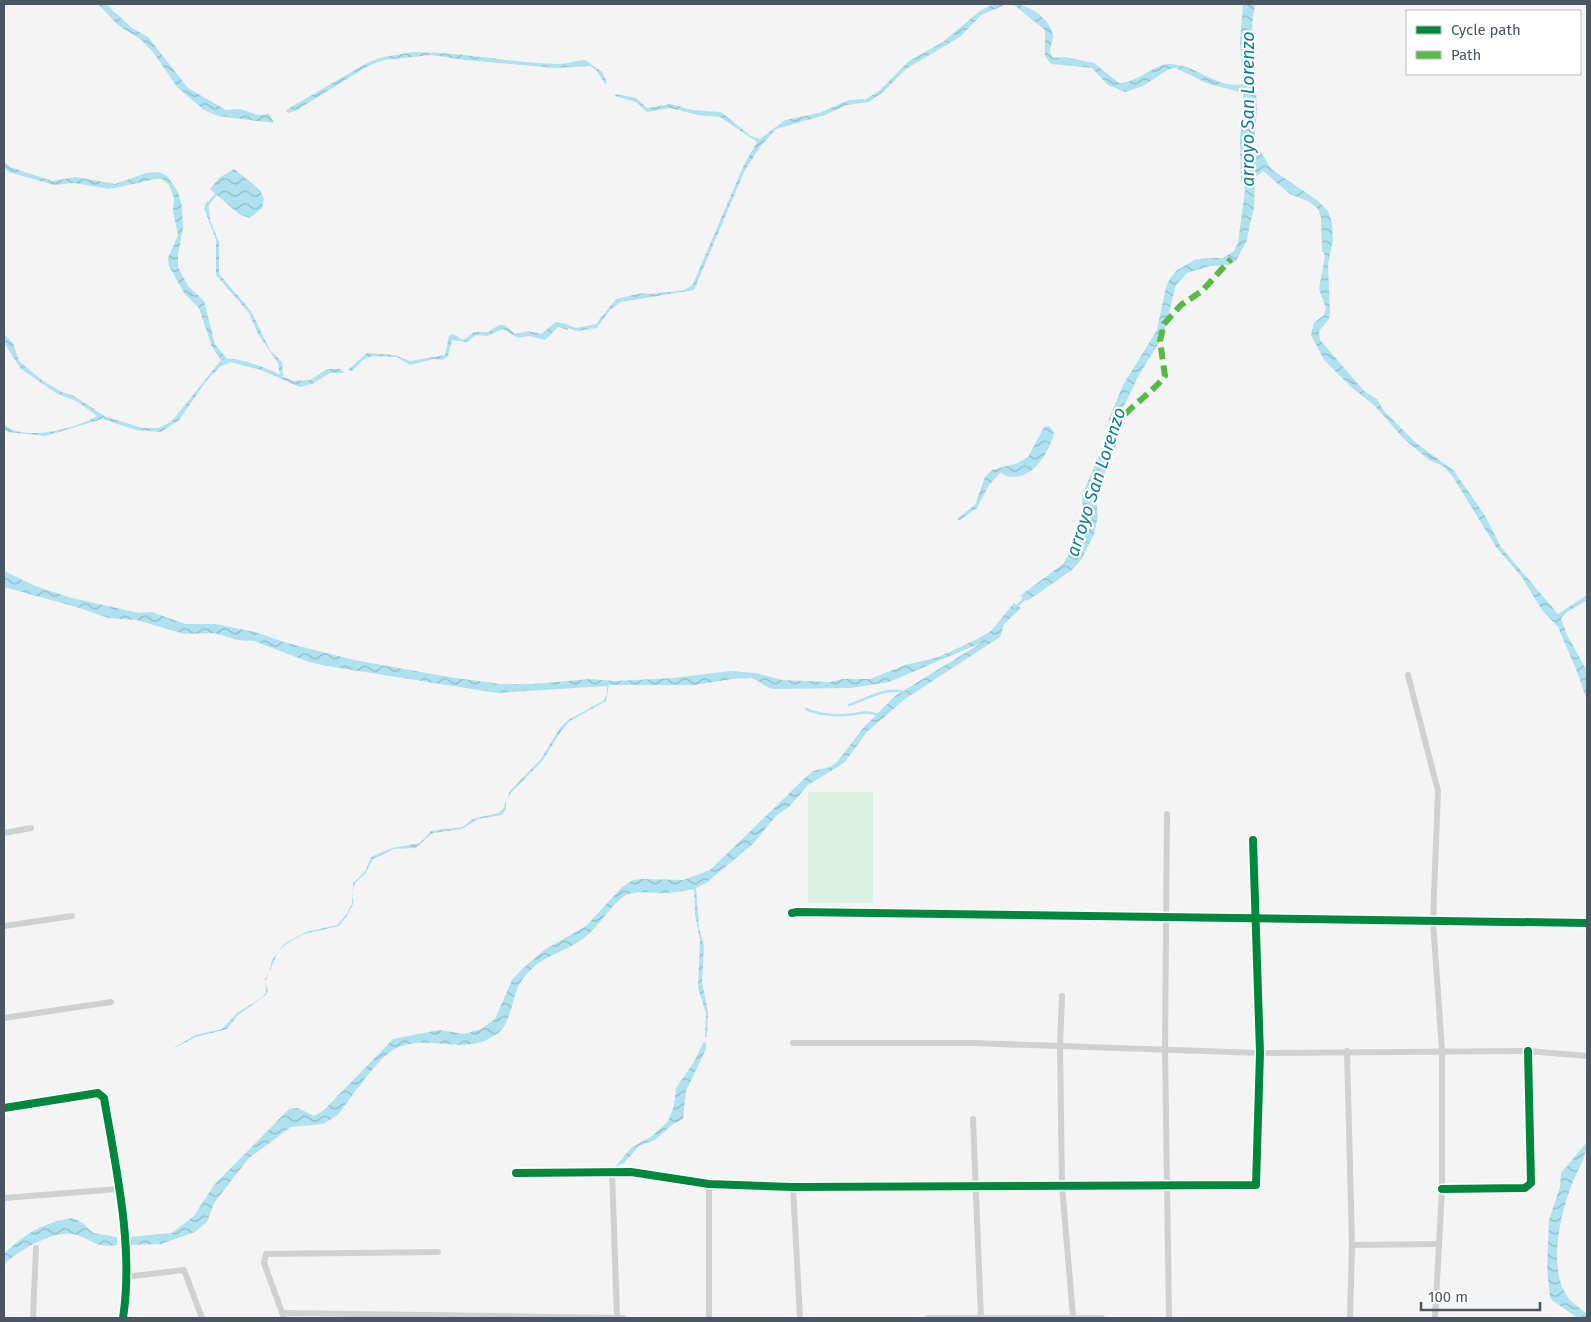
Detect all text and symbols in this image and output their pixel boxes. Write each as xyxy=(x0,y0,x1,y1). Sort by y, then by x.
legend xyxy=(1406,10,1581,75)
text: Cycle path xyxy=(1451,21,1521,39)
water label: arroyo San Lorenzo xyxy=(1237,31,1259,187)
text: Path xyxy=(1451,46,1481,64)
water label: arroyo San Lorenzo xyxy=(1062,405,1130,559)
scale bar xyxy=(1421,1280,1540,1312)
text: 100 m xyxy=(1428,1288,1468,1306)

